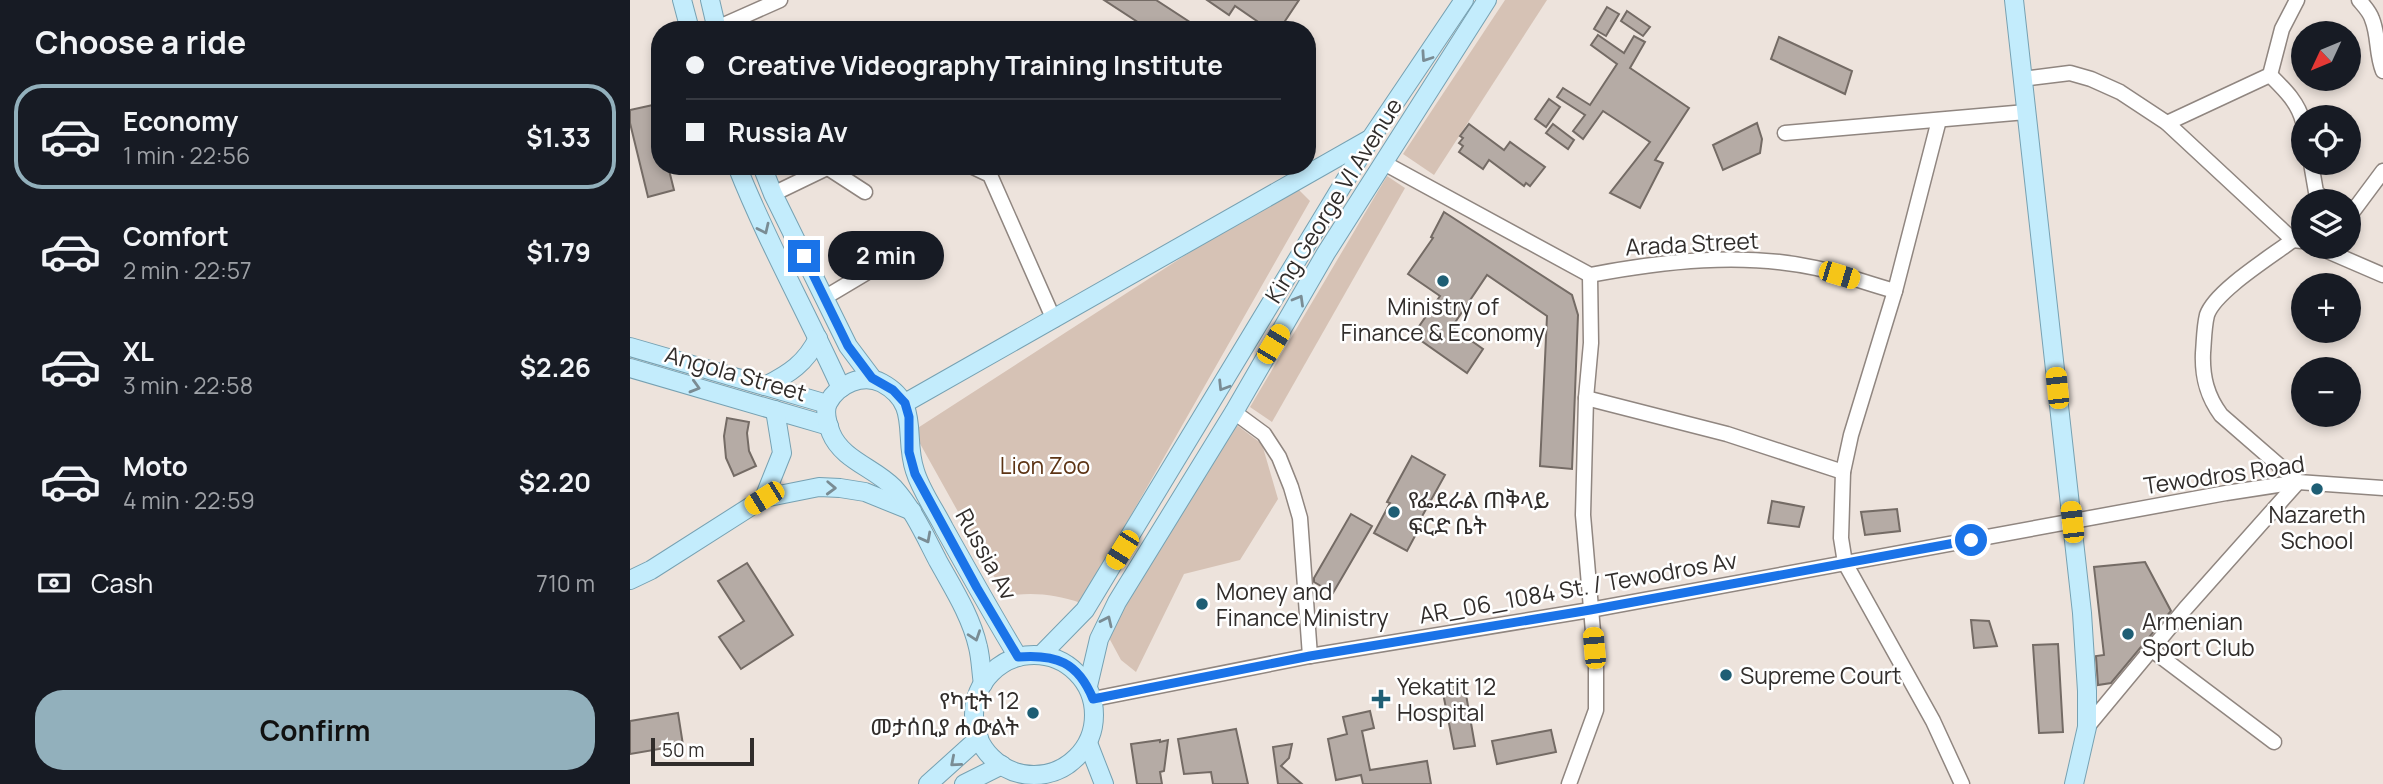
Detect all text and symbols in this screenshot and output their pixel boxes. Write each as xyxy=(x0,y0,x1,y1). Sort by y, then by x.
text: Choose a ride xyxy=(35,20,246,64)
north arrow xyxy=(2291,21,2361,91)
map controls xyxy=(2291,21,2361,427)
text: Creative Videography Training Institute xyxy=(728,47,1223,83)
one-way arrow xyxy=(1422,49,1434,62)
street label: King George VI Avenue xyxy=(1257,91,1409,309)
text: Economy xyxy=(123,103,238,139)
icon: car xyxy=(39,105,102,168)
button: locate xyxy=(2291,105,2361,175)
text: Russia Av xyxy=(728,114,848,150)
text: $1.33 xyxy=(526,119,591,155)
text: 1 min · 22:56 xyxy=(123,139,250,171)
button: layers xyxy=(2291,189,2361,259)
text: Comfort xyxy=(123,218,229,254)
icon: car xyxy=(39,220,102,283)
one-way arrow xyxy=(756,222,770,234)
street label: Arada Street xyxy=(1624,224,1760,262)
callout: 2 min xyxy=(828,232,944,280)
text: $1.79 xyxy=(526,234,591,270)
text: 2 min xyxy=(856,239,916,271)
route end xyxy=(788,240,820,272)
text: 2 min · 22:57 xyxy=(123,254,252,286)
car xyxy=(1816,259,1863,291)
marker: Ministry of Finance & Economy xyxy=(1435,273,1451,289)
button: + xyxy=(2291,273,2361,343)
place label: Ministry of Finance & Economy xyxy=(1341,290,1545,348)
one-way arrow xyxy=(1291,294,1304,307)
car xyxy=(1254,321,1293,367)
text: XL xyxy=(123,333,154,369)
icon: car xyxy=(39,335,102,398)
street label: Angola Street xyxy=(662,338,810,408)
text: $2.26 xyxy=(520,349,591,385)
button: − xyxy=(2291,357,2361,427)
car xyxy=(2045,366,2070,410)
text: 3 min · 22:58 xyxy=(123,369,253,401)
one-way arrow xyxy=(689,378,701,393)
one-way arrow xyxy=(1218,379,1231,392)
street label: Tewodros Road xyxy=(2142,447,2306,501)
text: Moto xyxy=(123,448,188,484)
park label: Lion Zoo xyxy=(1000,449,1090,481)
icon: car xyxy=(39,450,102,513)
text: $2.20 xyxy=(519,464,591,500)
car xyxy=(741,478,788,518)
one-way arrow xyxy=(826,480,837,495)
marker: Nazareth School xyxy=(2309,481,2325,497)
place label: የፌደራል ጠቅላይ ፍርድ ቤት xyxy=(1408,483,1550,541)
text: 4 min · 22:59 xyxy=(123,484,255,516)
place label: Nazareth School xyxy=(2268,498,2366,556)
car xyxy=(2060,500,2085,544)
street label: Russia Av xyxy=(949,502,1025,606)
marker: የፌደራል ጠቅላይ ፍርድ ቤት xyxy=(1386,504,1402,520)
route start xyxy=(1955,524,1987,556)
car xyxy=(1102,527,1143,573)
one-way arrow xyxy=(918,531,931,543)
street label: AR_06_1084 St. / Tewodros Av xyxy=(1416,543,1740,631)
icon: cash xyxy=(35,564,73,602)
text: Cash xyxy=(91,565,153,601)
text: 710 m xyxy=(536,567,595,599)
place label: Money and Finance Ministry xyxy=(1216,575,1389,633)
marker: Money and Finance Ministry xyxy=(1194,596,1210,612)
place label: Armenian Sport Club xyxy=(2142,605,2255,663)
one-way arrow xyxy=(1098,616,1112,628)
car xyxy=(1582,626,1607,670)
marker: Armenian Sport Club xyxy=(2120,626,2136,642)
one-way arrow xyxy=(967,629,981,642)
place label: Supreme Court xyxy=(1740,659,1901,691)
marker: Supreme Court xyxy=(1718,667,1734,683)
place label: Yekatit 12 Hospital xyxy=(1397,670,1496,728)
place label: የካቲት 12 መታሰቢያ ሐውልት xyxy=(870,684,1019,742)
marker: Yekatit 12 Hospital xyxy=(1371,689,1391,709)
button: Confirm xyxy=(35,690,595,770)
marker: የካቲት 12 መታሰቢያ ሐውልት xyxy=(1025,705,1041,721)
scale bar xyxy=(651,735,754,767)
text: 50 m xyxy=(662,737,704,763)
one-way arrow xyxy=(950,754,963,766)

